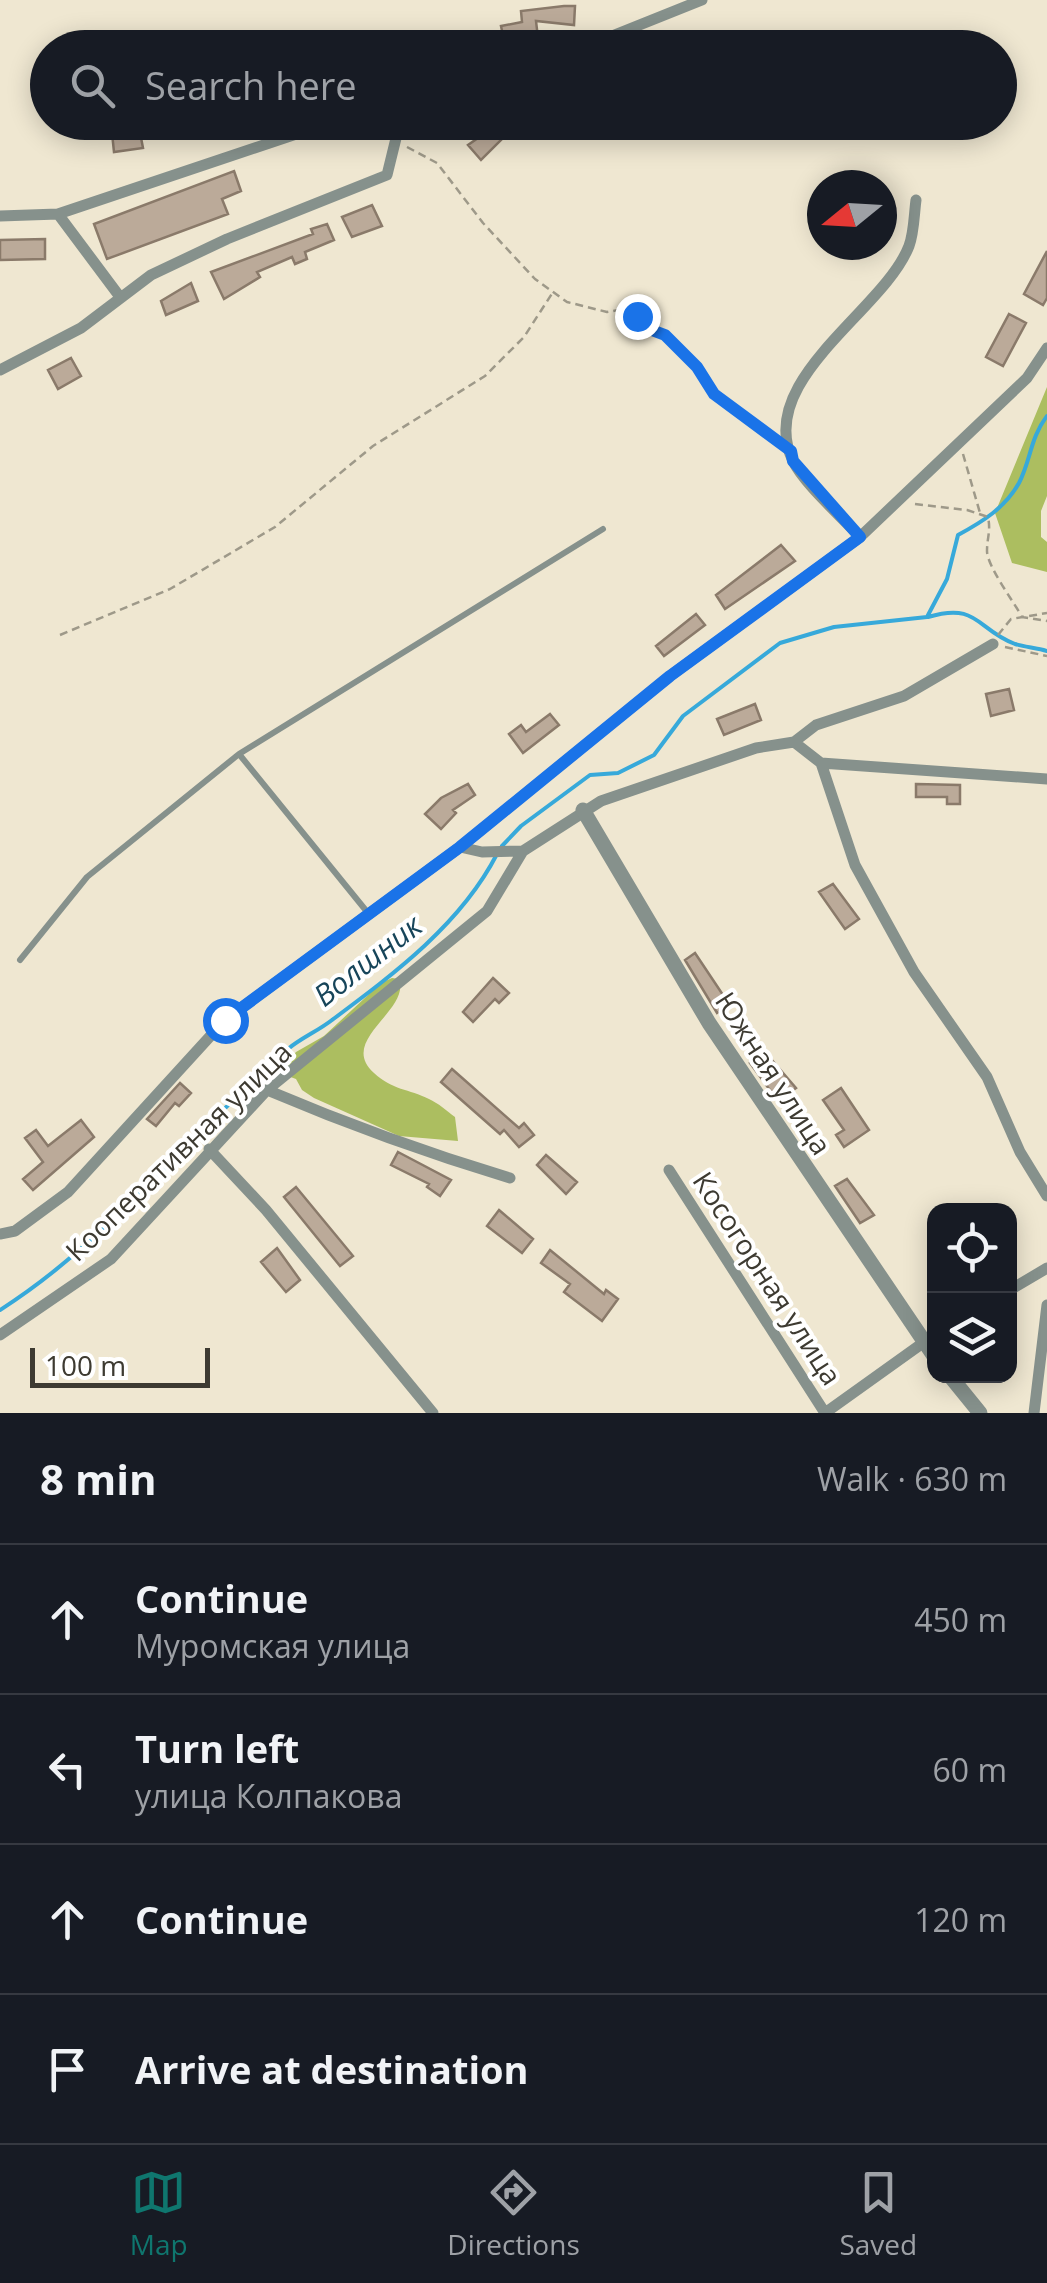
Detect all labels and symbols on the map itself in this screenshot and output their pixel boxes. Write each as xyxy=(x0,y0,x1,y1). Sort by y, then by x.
north arrow xyxy=(807,170,897,260)
route end xyxy=(615,294,661,340)
water label: Волшник xyxy=(304,904,431,1015)
street label: Южная улица xyxy=(707,984,841,1162)
route start xyxy=(203,998,249,1044)
street label: Кооперативная улица xyxy=(57,1033,299,1269)
street label: Косогорная улица xyxy=(685,1164,851,1392)
scale bar xyxy=(30,1343,210,1388)

